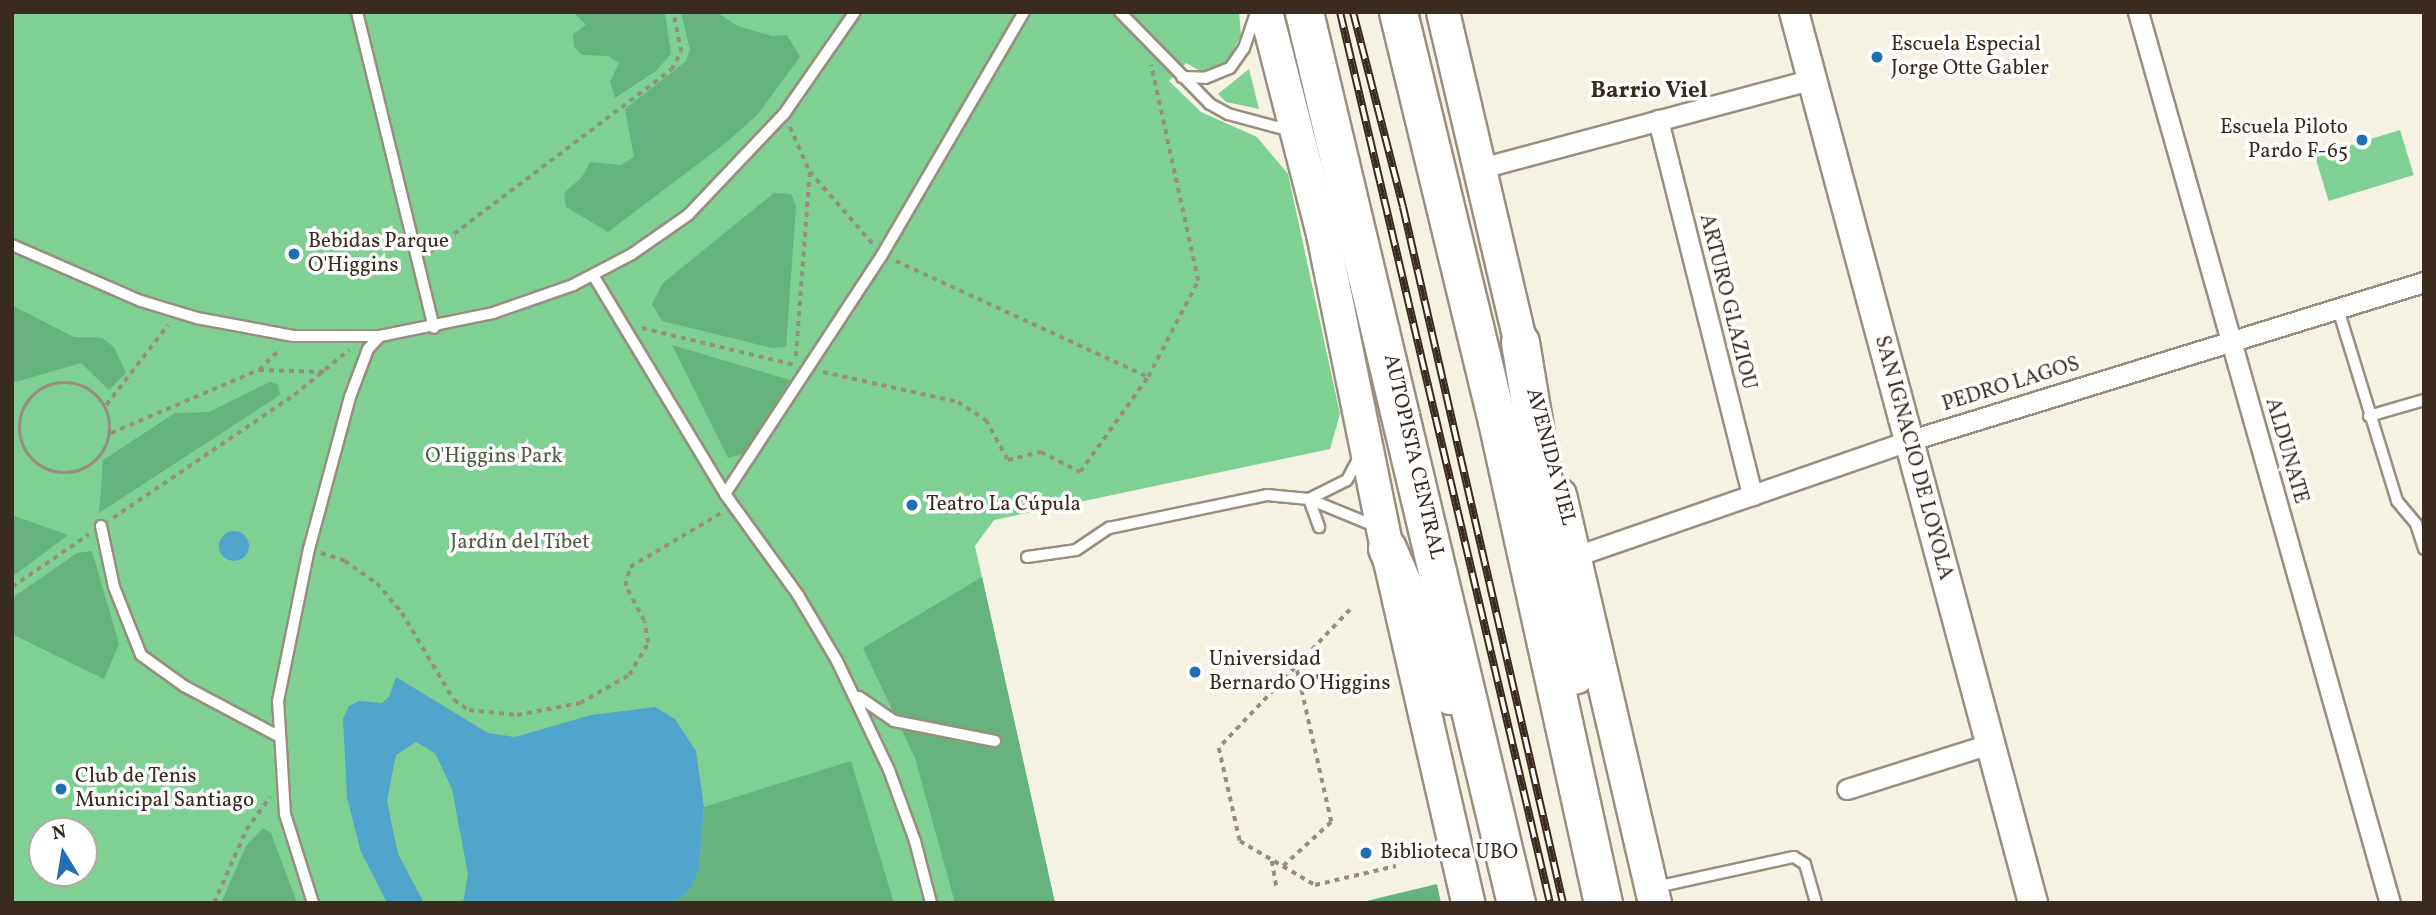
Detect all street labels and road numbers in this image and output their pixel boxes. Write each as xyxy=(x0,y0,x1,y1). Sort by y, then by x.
street label: ARTURO GLAZIOU xyxy=(1693,212,1761,392)
street label: SAN IGNACIO DE LOYOLA xyxy=(1868,333,1958,583)
street label: AUTOPISTA CENTRAL xyxy=(1377,352,1449,562)
street label: PEDRO LAGOS xyxy=(1939,352,2083,418)
street label: AVENIDA VIEL xyxy=(1519,385,1581,529)
street label: ALDUNATE xyxy=(2259,395,2313,507)

